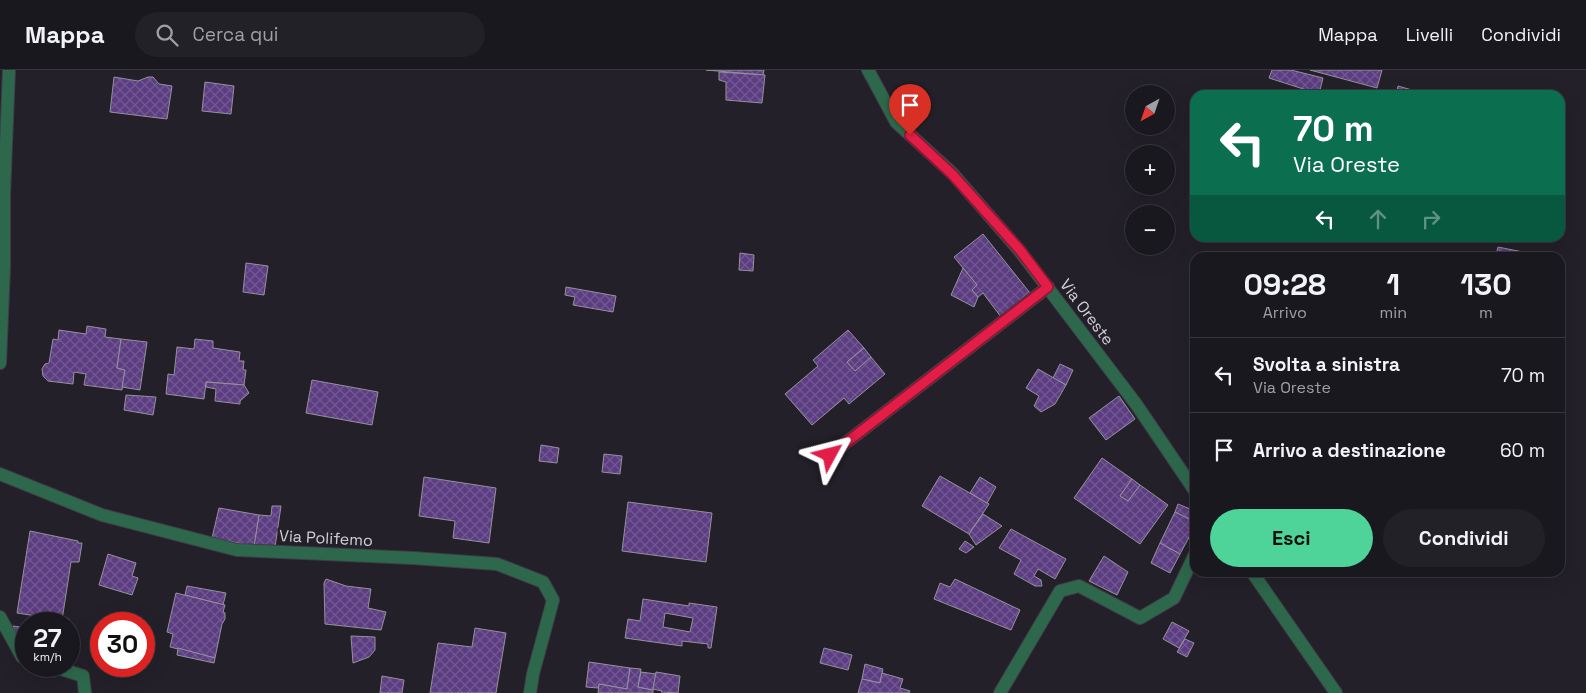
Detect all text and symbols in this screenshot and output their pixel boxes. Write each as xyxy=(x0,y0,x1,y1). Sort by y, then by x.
search box xyxy=(135,12,485,57)
text: Mappa xyxy=(25,19,105,50)
icon: search xyxy=(153,21,181,49)
text: Cerca qui xyxy=(193,22,279,47)
text: Mappa xyxy=(1318,23,1378,46)
text: Livelli xyxy=(1406,23,1453,46)
text: Condividi xyxy=(1481,23,1561,46)
pin xyxy=(889,84,931,135)
north arrow xyxy=(1125,85,1175,135)
map controls xyxy=(1125,85,1175,255)
icon: arrive xyxy=(896,91,924,119)
text: 70 m xyxy=(1293,107,1374,151)
icon: left xyxy=(1210,110,1275,175)
button: + xyxy=(1125,145,1175,195)
text: Via Oreste xyxy=(1293,150,1400,178)
button: − xyxy=(1125,205,1175,255)
icon: left xyxy=(1311,205,1339,233)
icon: ahead xyxy=(1364,205,1392,233)
icon: right xyxy=(1417,205,1445,233)
text: 09:28 xyxy=(1243,265,1326,304)
text: 1 xyxy=(1386,265,1400,304)
text: 130 xyxy=(1460,265,1512,304)
street label: Via Oreste xyxy=(1055,275,1119,349)
text: Arrivo xyxy=(1263,302,1307,323)
text: min xyxy=(1380,302,1407,323)
text: m xyxy=(1479,302,1493,323)
text: Svolta a sinistra xyxy=(1253,352,1400,377)
icon: left xyxy=(1210,361,1238,389)
text: 70 m xyxy=(1501,363,1545,388)
text: Via Oreste xyxy=(1253,377,1331,398)
position arrow xyxy=(803,428,855,480)
icon: arrive xyxy=(1210,436,1238,464)
text: Arrivo a destinazione xyxy=(1253,438,1446,463)
text: 60 m xyxy=(1500,438,1545,463)
button: Esci xyxy=(1210,509,1373,567)
button: Condividi xyxy=(1383,509,1545,567)
street label: Via Polifemo xyxy=(278,525,374,551)
speed limit sign: 30 xyxy=(90,612,155,677)
text: 27 xyxy=(33,622,62,654)
text: km/h xyxy=(33,649,62,665)

